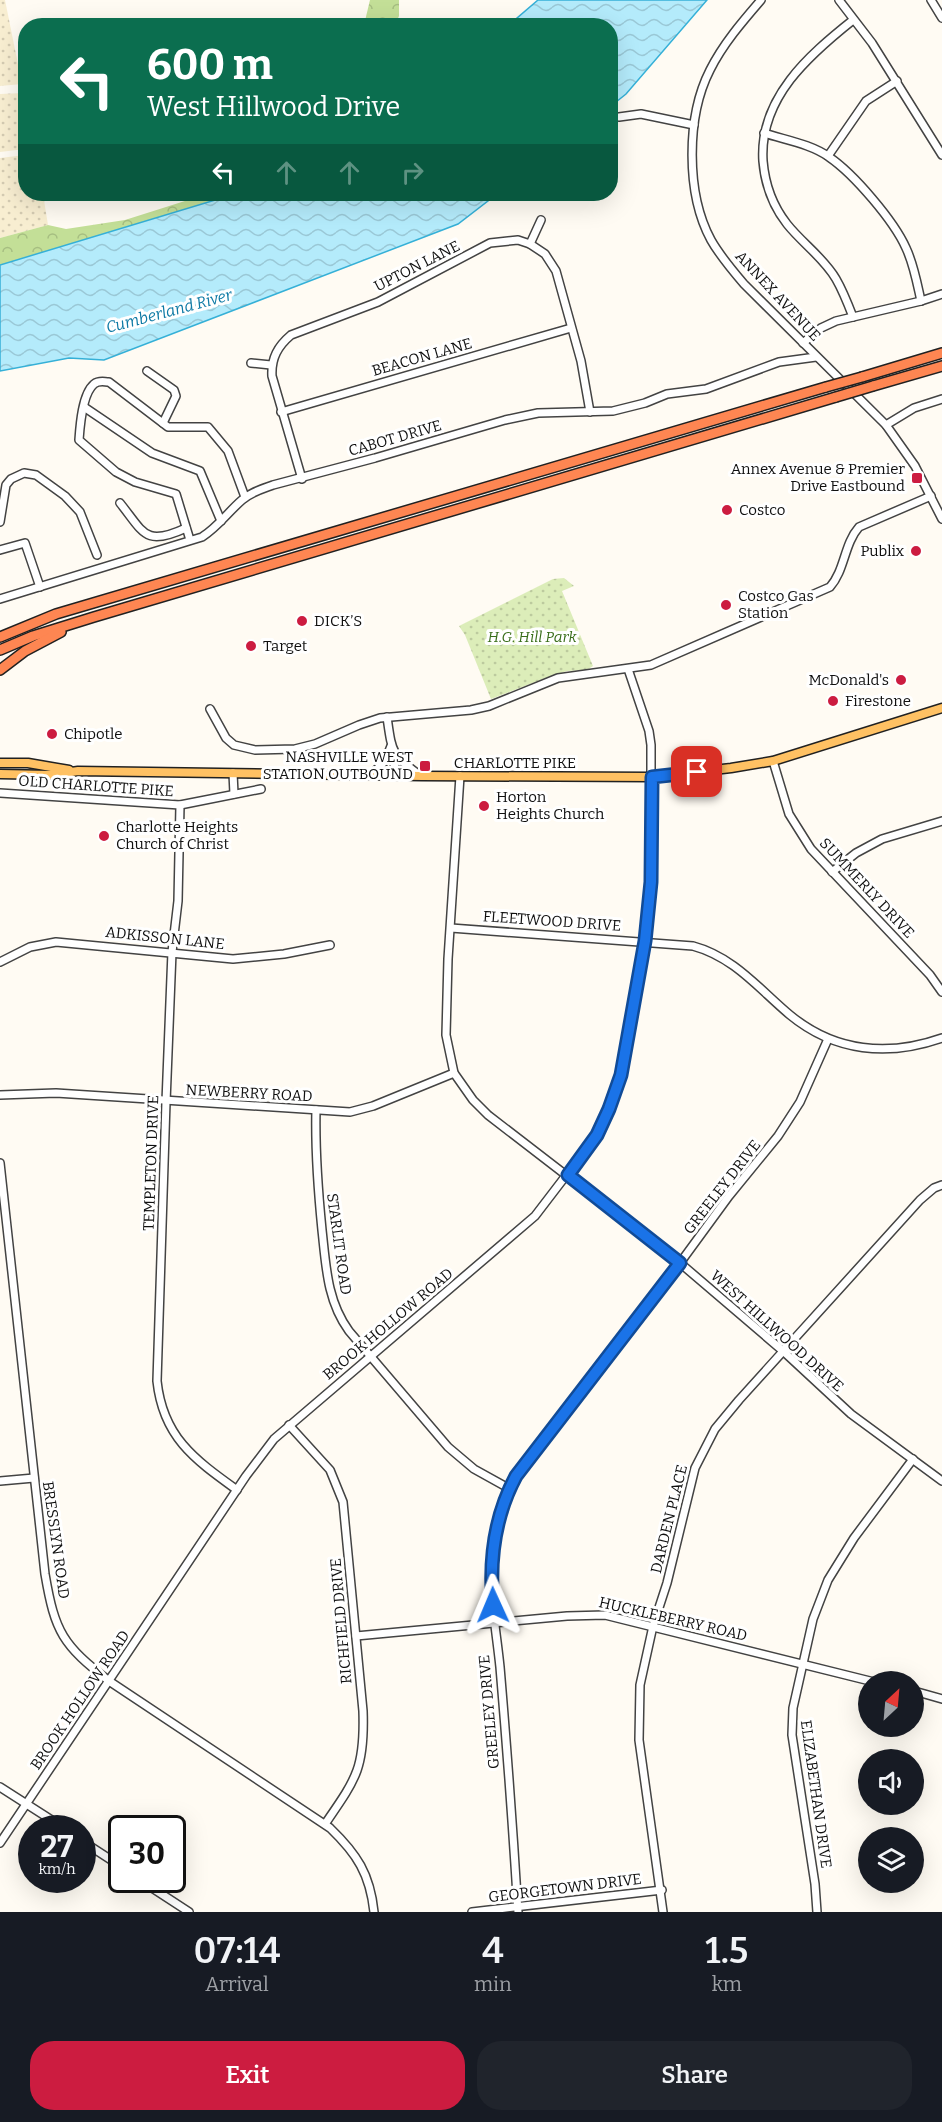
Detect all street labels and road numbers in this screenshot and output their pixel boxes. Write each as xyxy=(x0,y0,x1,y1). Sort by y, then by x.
street label: UPTON LANE xyxy=(371,237,463,295)
street label: ANNEX AVENUE xyxy=(732,247,824,345)
street label: BEACON LANE xyxy=(370,334,474,380)
street label: CABOT DRIVE xyxy=(346,416,444,460)
street label: CHARLOTTE PIKE xyxy=(454,754,576,772)
street label: OLD CHARLOTTE PIKE xyxy=(18,772,174,800)
street label: SUMMERLY DRIVE xyxy=(816,834,918,942)
street label: FLEETWOOD DRIVE xyxy=(482,907,622,935)
street label: ADKISSON LANE xyxy=(105,923,225,953)
street label: NEWBERRY ROAD xyxy=(185,1081,313,1105)
street label: TEMPLETON DRIVE xyxy=(140,1095,162,1231)
street label: GREELEY DRIVE xyxy=(680,1136,764,1238)
street label: STARLIT ROAD xyxy=(323,1192,355,1296)
street label: BROOK HOLLOW ROAD xyxy=(319,1264,457,1384)
street label: WEST HILLWOOD DRIVE xyxy=(707,1266,847,1396)
street label: DARDEN PLACE xyxy=(647,1463,691,1575)
street label: BRESSLYN ROAD xyxy=(39,1480,73,1600)
street label: RICHFIELD DRIVE xyxy=(327,1557,355,1685)
street label: HUCKLEBERRY ROAD xyxy=(597,1593,749,1645)
street label: BROOK HOLLOW ROAD xyxy=(27,1627,133,1773)
street label: GREELEY DRIVE xyxy=(475,1654,503,1770)
street label: ELIZABETHAN DRIVE xyxy=(797,1719,835,1869)
street label: GEORGETOWN DRIVE xyxy=(487,1870,643,1906)

